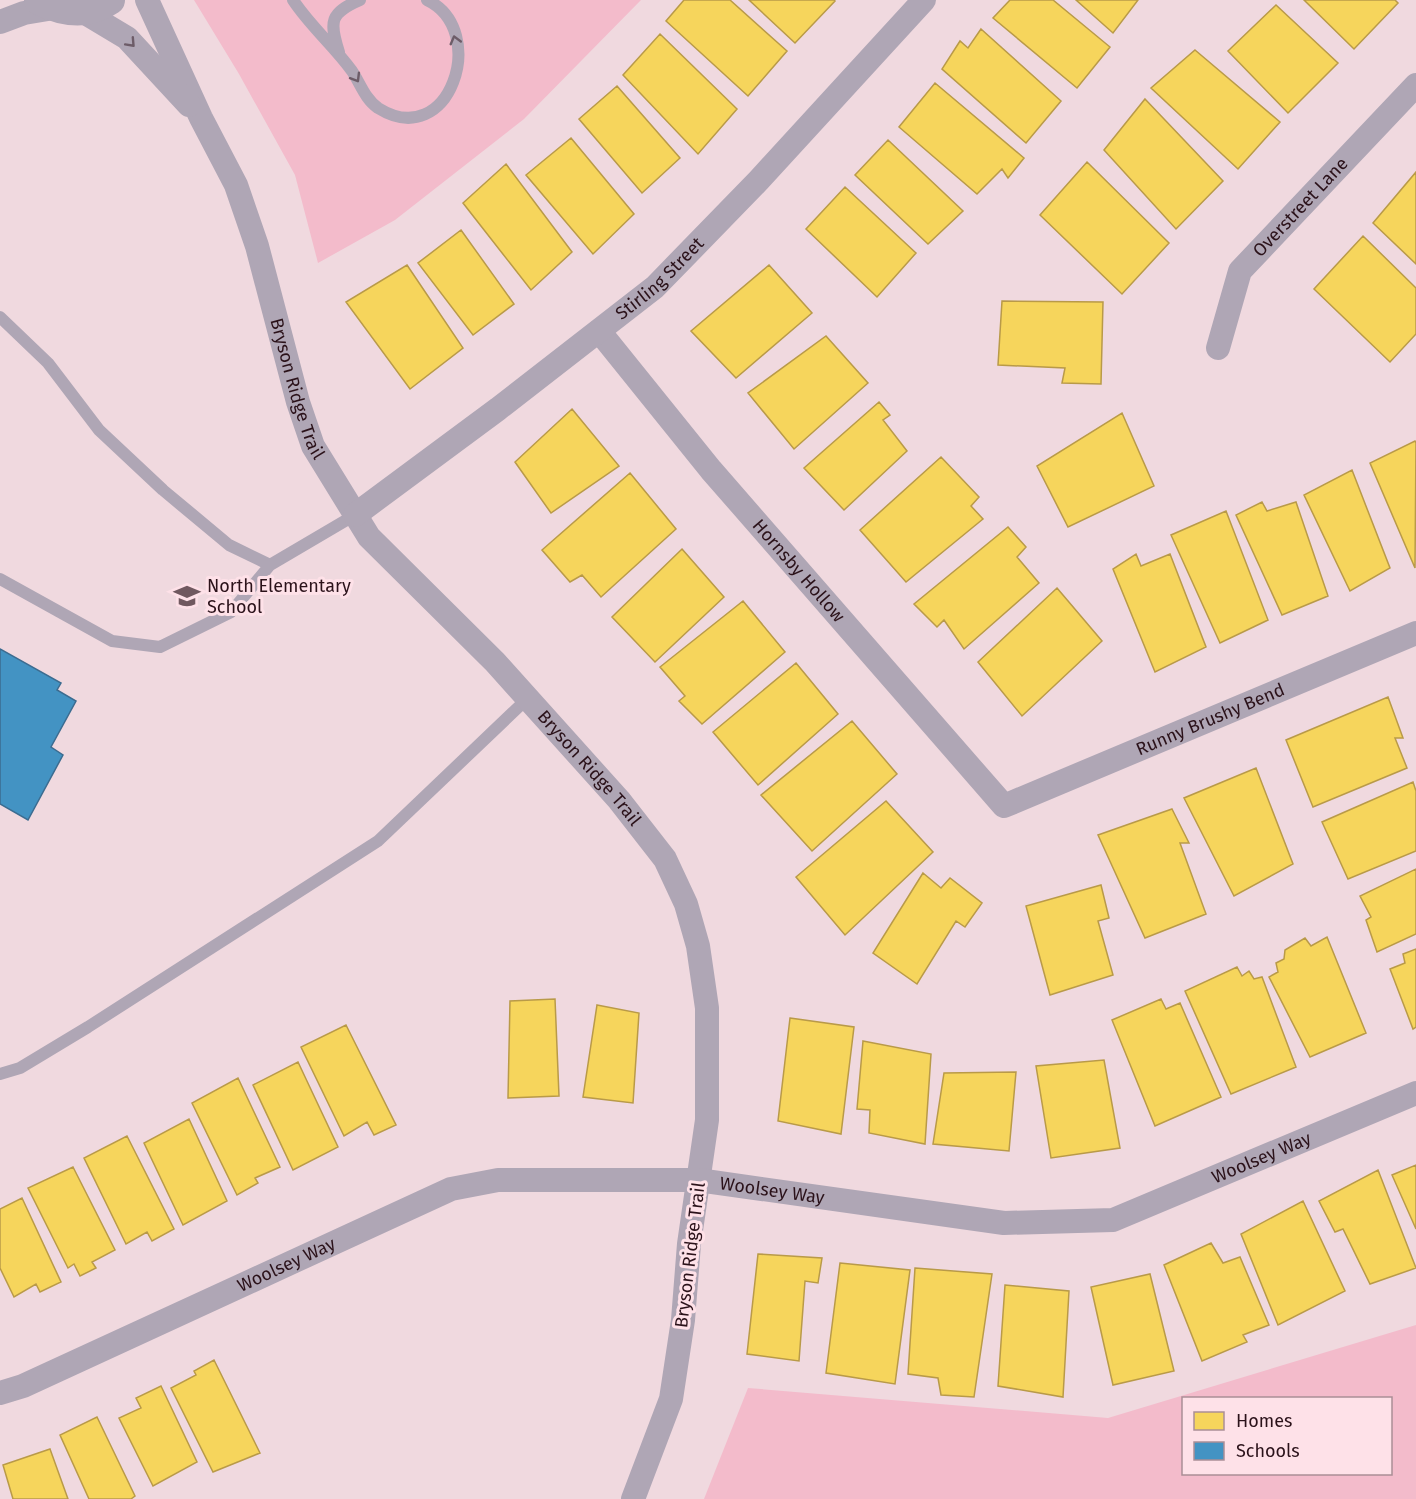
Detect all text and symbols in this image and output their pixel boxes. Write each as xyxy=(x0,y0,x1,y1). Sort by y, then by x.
one-way arrow xyxy=(450,35,463,45)
one-way arrow xyxy=(123,36,134,47)
one-way arrow xyxy=(348,72,360,82)
street label: Overstreet Lane xyxy=(1248,153,1353,262)
street label: Stirling Street xyxy=(611,232,709,325)
street label: Bryson Ridge Trail xyxy=(265,316,330,463)
street label: Hornsby Hollow xyxy=(748,515,850,627)
place label: North Elementary School xyxy=(207,575,351,618)
school or university icon: North Elementary School xyxy=(172,581,202,611)
street label: Runny Brushy Bend xyxy=(1133,678,1288,760)
street label: Bryson Ridge Trail xyxy=(533,706,646,830)
street label: Woolsey Way xyxy=(1208,1127,1314,1188)
street label: Woolsey Way xyxy=(718,1172,826,1209)
street label: Bryson Ridge Trail xyxy=(670,1181,710,1329)
street label: Woolsey Way xyxy=(234,1233,339,1297)
legend xyxy=(1182,1397,1392,1475)
text: Homes xyxy=(1236,1410,1292,1432)
text: Schools xyxy=(1236,1440,1300,1462)

